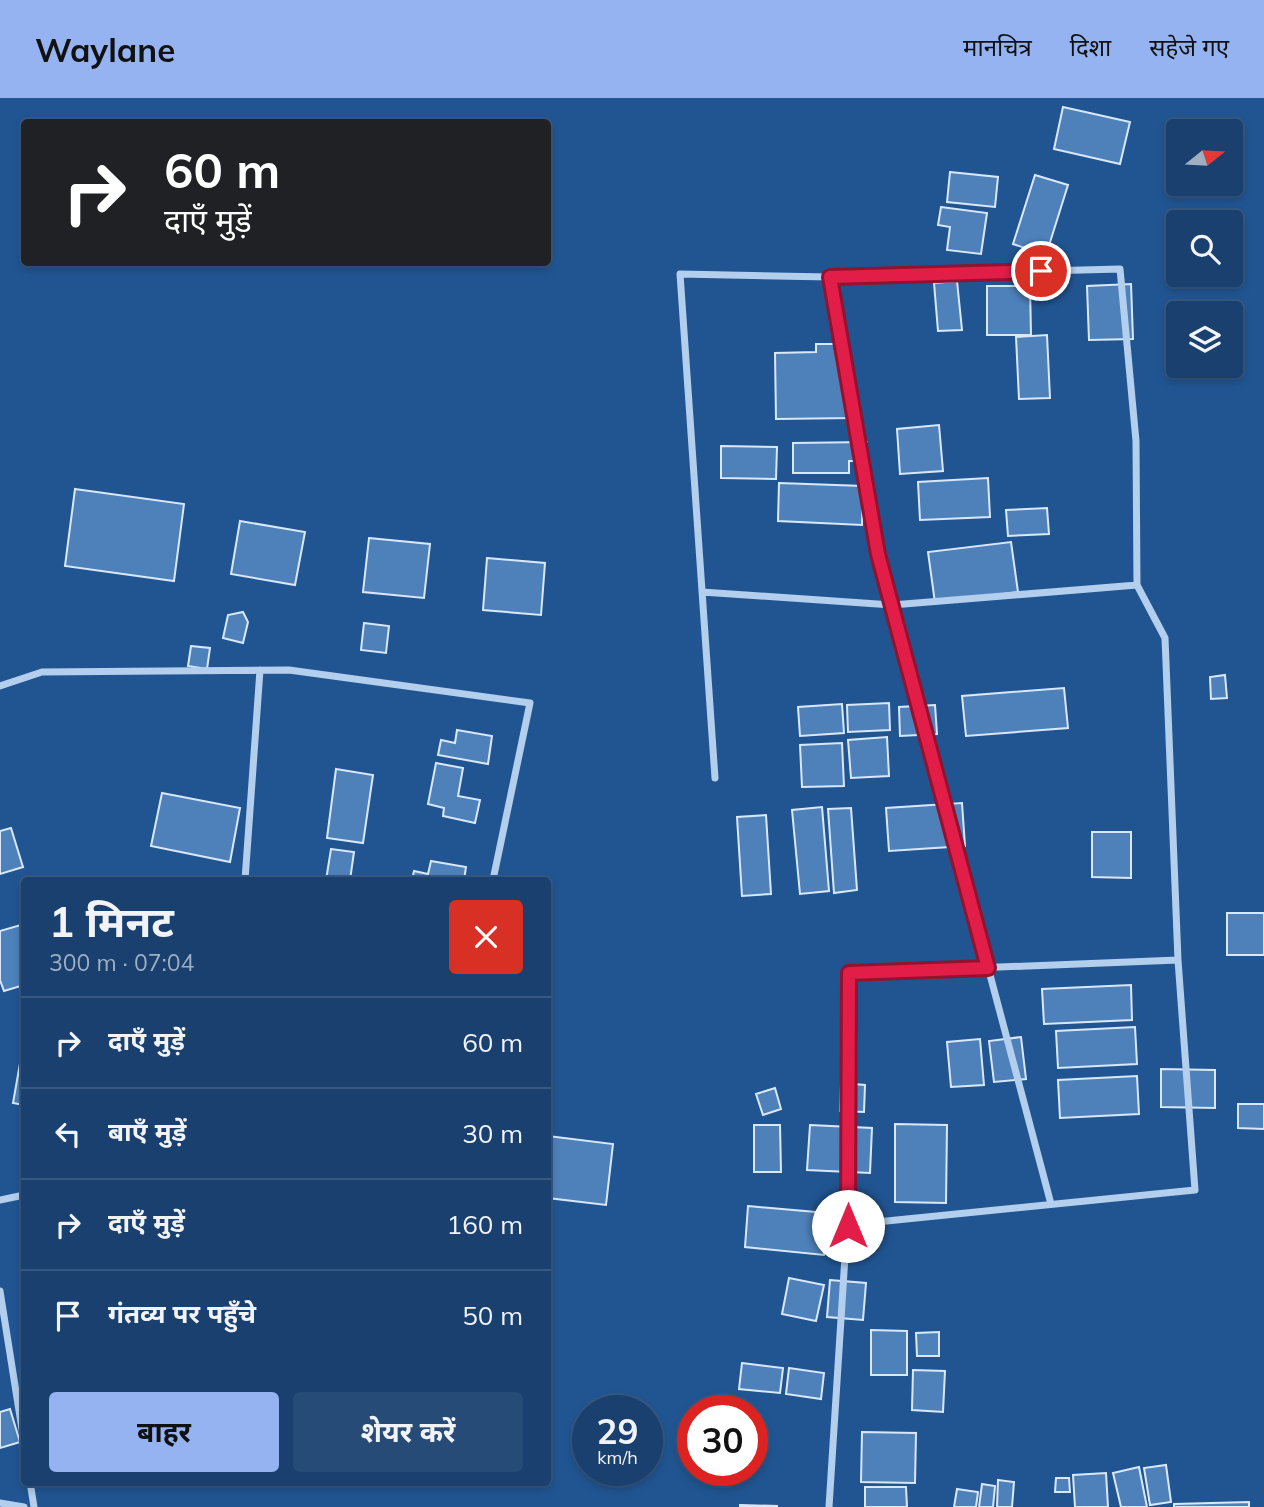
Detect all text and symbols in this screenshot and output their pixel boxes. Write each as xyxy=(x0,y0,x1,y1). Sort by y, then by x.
text: Waylane xyxy=(35,29,175,70)
text: मानचित्र xyxy=(963,32,1032,62)
text: दिशा xyxy=(1070,32,1111,62)
text: सहेजे गए xyxy=(1149,32,1229,62)
north arrow xyxy=(1166,119,1242,196)
map controls xyxy=(1166,119,1243,378)
text: 60 m xyxy=(164,139,280,200)
icon: right xyxy=(49,147,140,238)
text: दाएँ मुड़ें xyxy=(164,200,252,240)
button: search xyxy=(1166,210,1243,287)
pin xyxy=(1011,241,1071,301)
icon: arrive xyxy=(1022,252,1060,290)
button: layers xyxy=(1166,301,1243,378)
text: 1 मिनट xyxy=(49,895,174,948)
button: close xyxy=(449,900,523,974)
text: 300 m · 07:04 xyxy=(49,948,194,977)
icon: right xyxy=(49,1024,87,1062)
text: दाएँ मुड़ें xyxy=(108,1024,185,1057)
text: 60 m xyxy=(462,1026,523,1059)
icon: left xyxy=(49,1115,87,1153)
text: बाएँ मुड़ें xyxy=(108,1115,186,1148)
text: 30 m xyxy=(462,1117,523,1150)
position arrow xyxy=(811,1189,885,1263)
icon: right xyxy=(49,1206,87,1244)
text: दाएँ मुड़ें xyxy=(108,1206,185,1239)
text: 160 m xyxy=(447,1208,523,1241)
icon: arrive xyxy=(49,1297,87,1335)
text: गंतव्य पर पहुँचे xyxy=(108,1297,256,1330)
text: 50 m xyxy=(462,1299,523,1332)
button: बाहर xyxy=(49,1392,279,1472)
button: शेयर करें xyxy=(293,1392,523,1472)
speed limit sign: 30 xyxy=(677,1395,768,1486)
text: 29 xyxy=(596,1409,639,1453)
text: km/h xyxy=(597,1446,638,1469)

